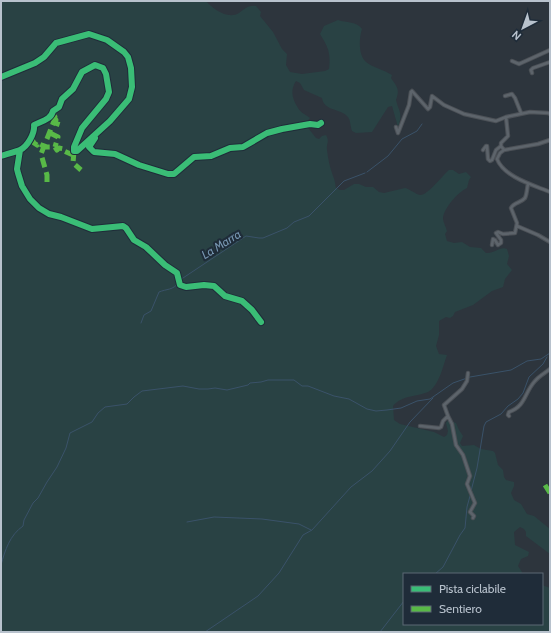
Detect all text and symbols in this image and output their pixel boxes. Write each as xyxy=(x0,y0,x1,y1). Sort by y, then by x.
north arrow xyxy=(503,8,543,48)
text: N xyxy=(509,28,524,43)
water label: La Marra xyxy=(198,226,244,262)
legend xyxy=(403,573,543,625)
text: Pista ciclabile xyxy=(439,581,506,596)
text: Sentiero xyxy=(439,601,482,616)

